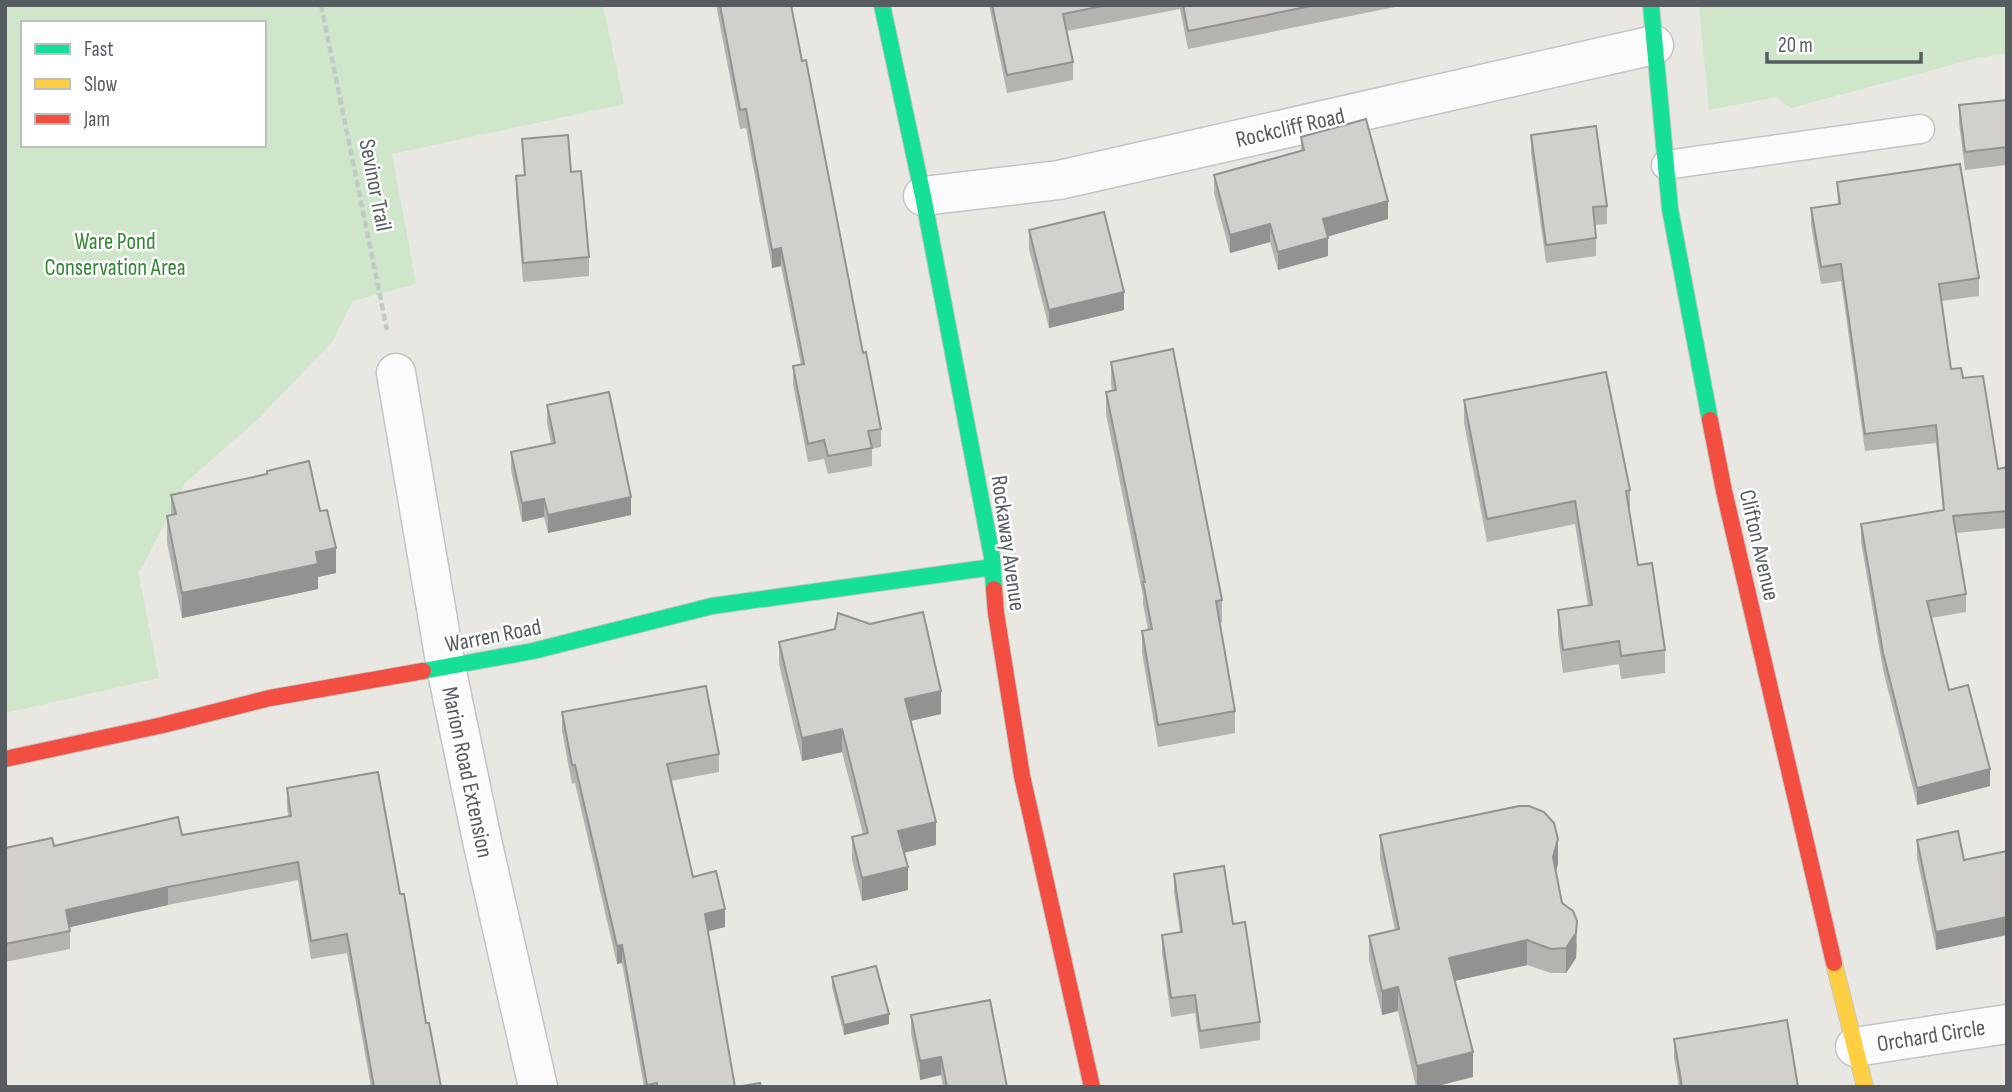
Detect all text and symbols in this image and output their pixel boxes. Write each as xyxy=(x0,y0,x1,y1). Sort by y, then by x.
legend xyxy=(21,21,266,147)
scale bar xyxy=(1767,21,1921,65)
text: 20 m xyxy=(1778,33,1813,58)
text: Fast xyxy=(84,37,114,62)
text: Slow xyxy=(84,72,118,97)
street label: Rockcliff Road xyxy=(1233,102,1347,154)
text: Jam xyxy=(83,107,110,132)
street label: Sevinor Trail xyxy=(352,137,398,234)
park label: Ware Pond Conservation Area xyxy=(45,228,186,282)
street label: Rockaway Avenue xyxy=(985,474,1031,613)
street label: Clifton Avenue xyxy=(1733,487,1785,603)
street label: Warren Road xyxy=(443,613,544,659)
street label: Marion Road Extension xyxy=(435,684,499,860)
street label: Orchard Circle xyxy=(1875,1014,1987,1058)

